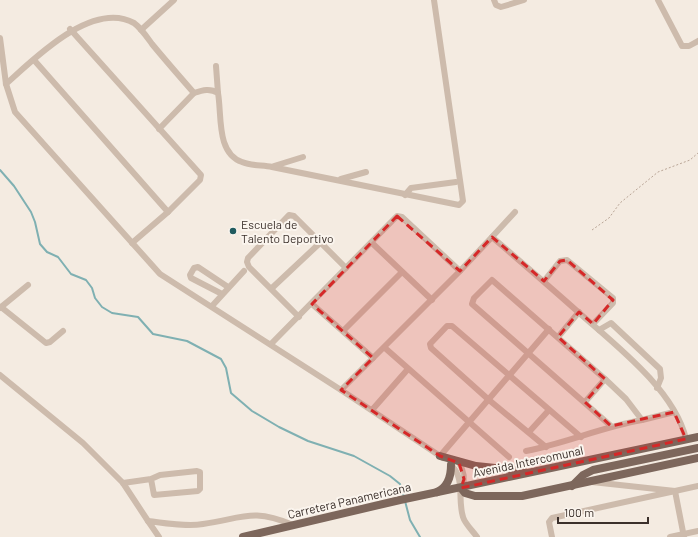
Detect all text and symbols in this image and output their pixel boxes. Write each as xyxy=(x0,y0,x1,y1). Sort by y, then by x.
place label: Escuela de Talento Deportivo xyxy=(241,217,333,245)
marker: Escuela de Talento Deportivo xyxy=(228,226,238,236)
street label: Avenida Intercomunal xyxy=(472,442,584,480)
street label: Carretera Panamericana xyxy=(286,479,412,521)
scale bar xyxy=(558,499,648,525)
text: 100 m xyxy=(564,505,594,519)

